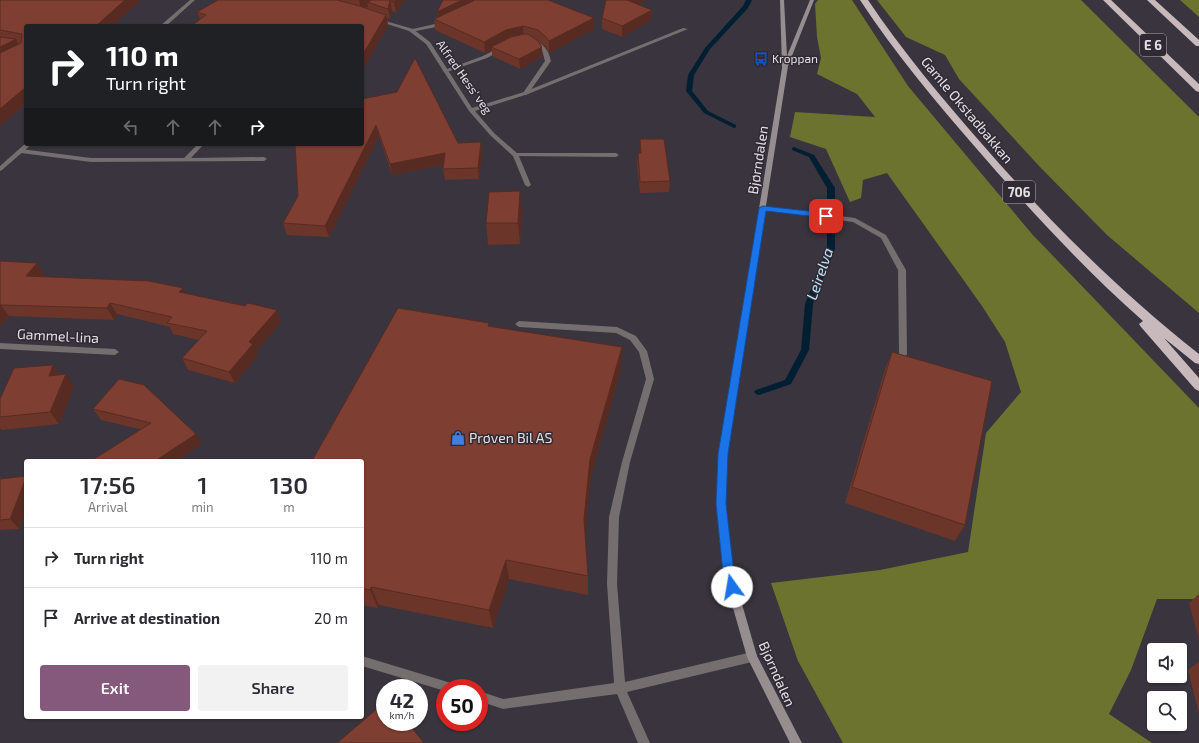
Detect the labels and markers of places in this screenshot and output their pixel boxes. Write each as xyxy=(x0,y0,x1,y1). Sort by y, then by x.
bus stop icon: Kroppan xyxy=(753,51,769,67)
place label: Kroppan xyxy=(772,51,818,65)
pin xyxy=(809,199,843,233)
place label: Prøven Bil AS xyxy=(469,429,552,446)
shop icon: Prøven Bil AS xyxy=(450,430,466,446)

